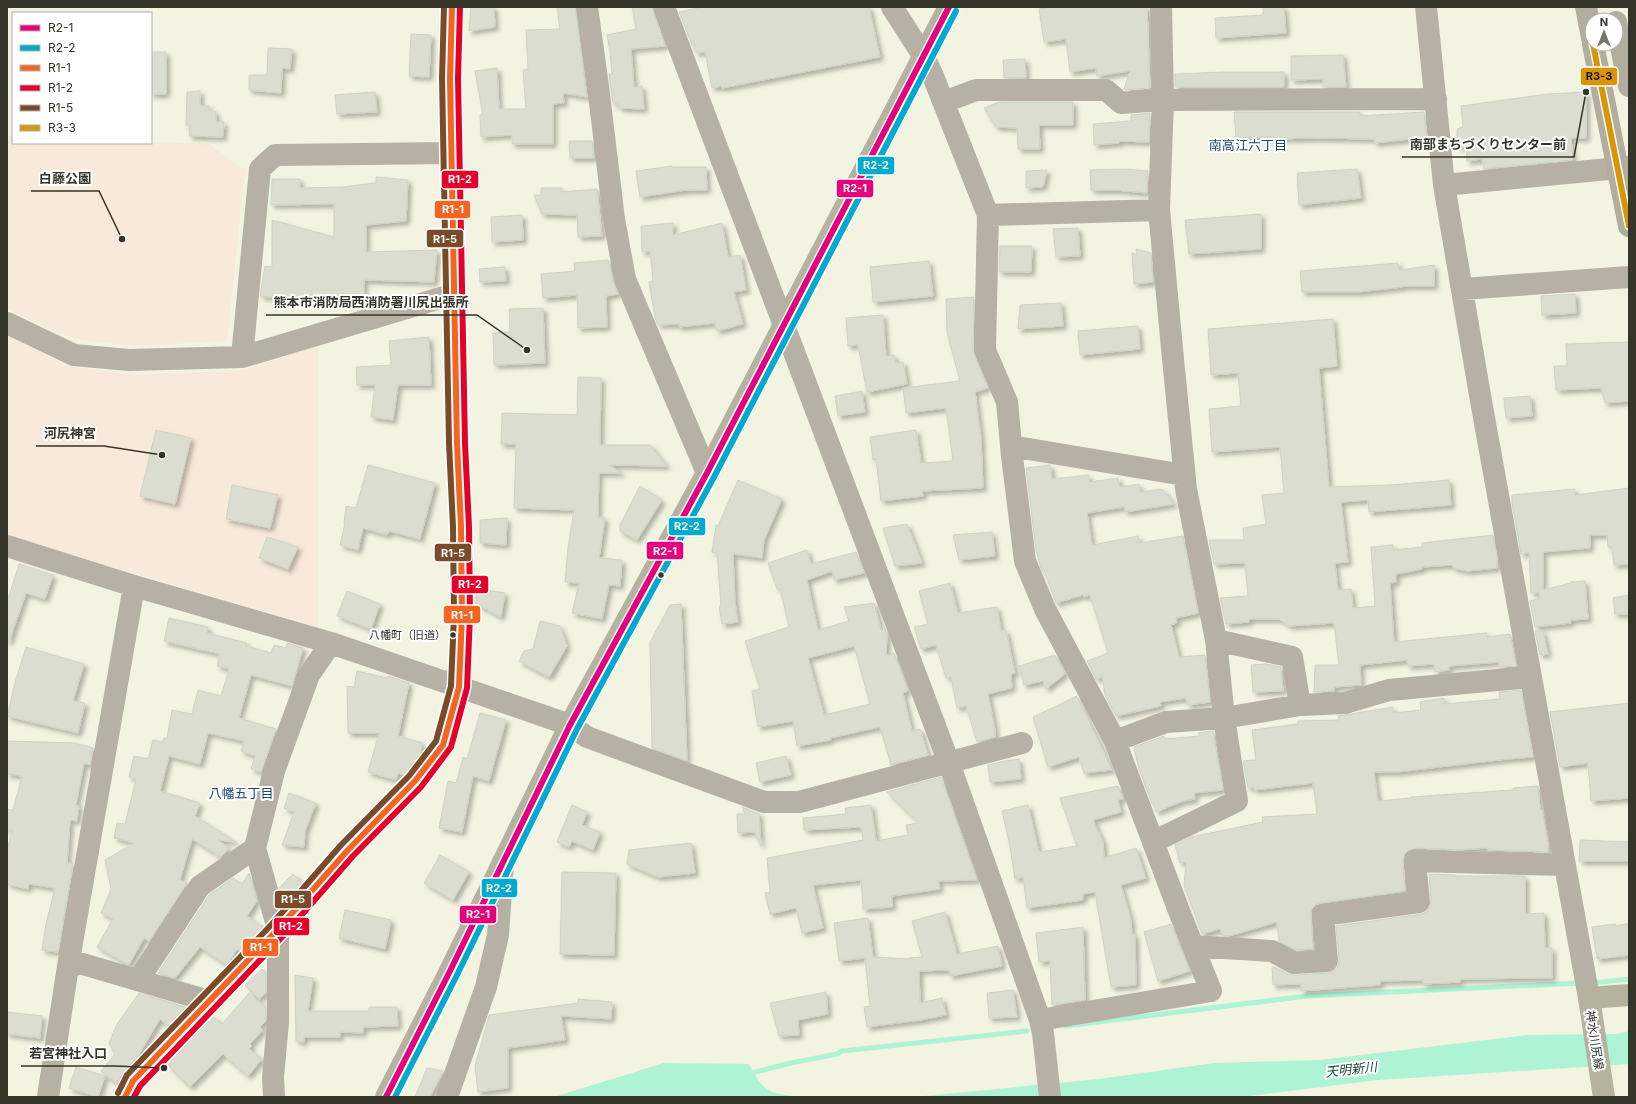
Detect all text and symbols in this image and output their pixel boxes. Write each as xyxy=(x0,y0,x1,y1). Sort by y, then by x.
legend xyxy=(12,12,152,144)
north arrow xyxy=(1584,12,1624,52)
text: N xyxy=(1600,15,1608,29)
text: R2-1 xyxy=(48,20,73,35)
text: R2-2 xyxy=(48,40,75,55)
text: R1-1 xyxy=(48,60,71,75)
line badge: R3-3 xyxy=(1580,67,1618,86)
text: R3-3 xyxy=(1586,69,1612,83)
text: R1-2 xyxy=(48,80,73,95)
text: R1-5 xyxy=(48,100,73,115)
text: R3-3 xyxy=(48,120,76,135)
callout: 南部まちづくりセンター前 xyxy=(1402,132,1574,157)
text: 南部まちづくりセンター前 xyxy=(1410,136,1566,152)
district label: 南高江六丁目 xyxy=(1209,137,1287,153)
line badge: R2-2 xyxy=(857,156,895,175)
text: R2-2 xyxy=(863,158,889,172)
callout: 白藤公園 xyxy=(31,166,99,191)
text: 白藤公園 xyxy=(39,170,91,186)
line badge: R1-2 xyxy=(441,170,479,189)
text: R1-2 xyxy=(448,172,472,186)
line badge: R2-1 xyxy=(836,179,874,198)
text: R2-1 xyxy=(843,181,867,195)
line badge: R1-1 xyxy=(434,200,471,219)
text: R1-1 xyxy=(442,202,464,216)
line badge: R1-5 xyxy=(426,229,464,248)
text: R1-5 xyxy=(433,232,457,246)
callout: 熊本市消防局西消防署川尻出張所 xyxy=(266,290,477,315)
text: 熊本市消防局西消防署川尻出張所 xyxy=(273,294,469,310)
callout: 河尻神宮 xyxy=(36,421,104,446)
text: 河尻神宮 xyxy=(44,425,96,441)
line badge: R2-2 xyxy=(668,517,706,536)
text: R2-2 xyxy=(674,519,700,533)
line badge: R2-1 xyxy=(646,541,684,560)
line badge: R1-5 xyxy=(434,543,472,562)
text: R2-1 xyxy=(653,544,677,558)
text: R1-5 xyxy=(441,546,465,560)
unlabelled marker xyxy=(656,570,666,580)
line badge: R1-2 xyxy=(451,575,489,594)
text: R1-2 xyxy=(458,577,482,591)
line badge: R1-1 xyxy=(443,605,481,624)
text: R1-1 xyxy=(451,608,473,622)
place label: 八幡町（旧道） xyxy=(369,628,446,642)
marker: 八幡町（旧道） xyxy=(448,630,458,640)
district label: 八幡五丁目 xyxy=(208,785,274,801)
line badge: R2-2 xyxy=(481,878,518,898)
text: R2-2 xyxy=(486,881,512,895)
line badge: R1-5 xyxy=(274,890,312,909)
text: R1-5 xyxy=(281,892,305,906)
line badge: R2-1 xyxy=(459,905,497,924)
text: R2-1 xyxy=(466,907,490,921)
line badge: R1-2 xyxy=(273,917,310,936)
text: R1-2 xyxy=(279,919,303,933)
line badge: R1-1 xyxy=(242,938,279,957)
text: R1-1 xyxy=(250,940,272,954)
street label: 神水川尻線 xyxy=(1583,1009,1607,1071)
callout: 若宮神社入口 xyxy=(21,1041,115,1066)
text: 若宮神社入口 xyxy=(29,1045,107,1061)
water label: 天明新川 xyxy=(1324,1058,1380,1080)

